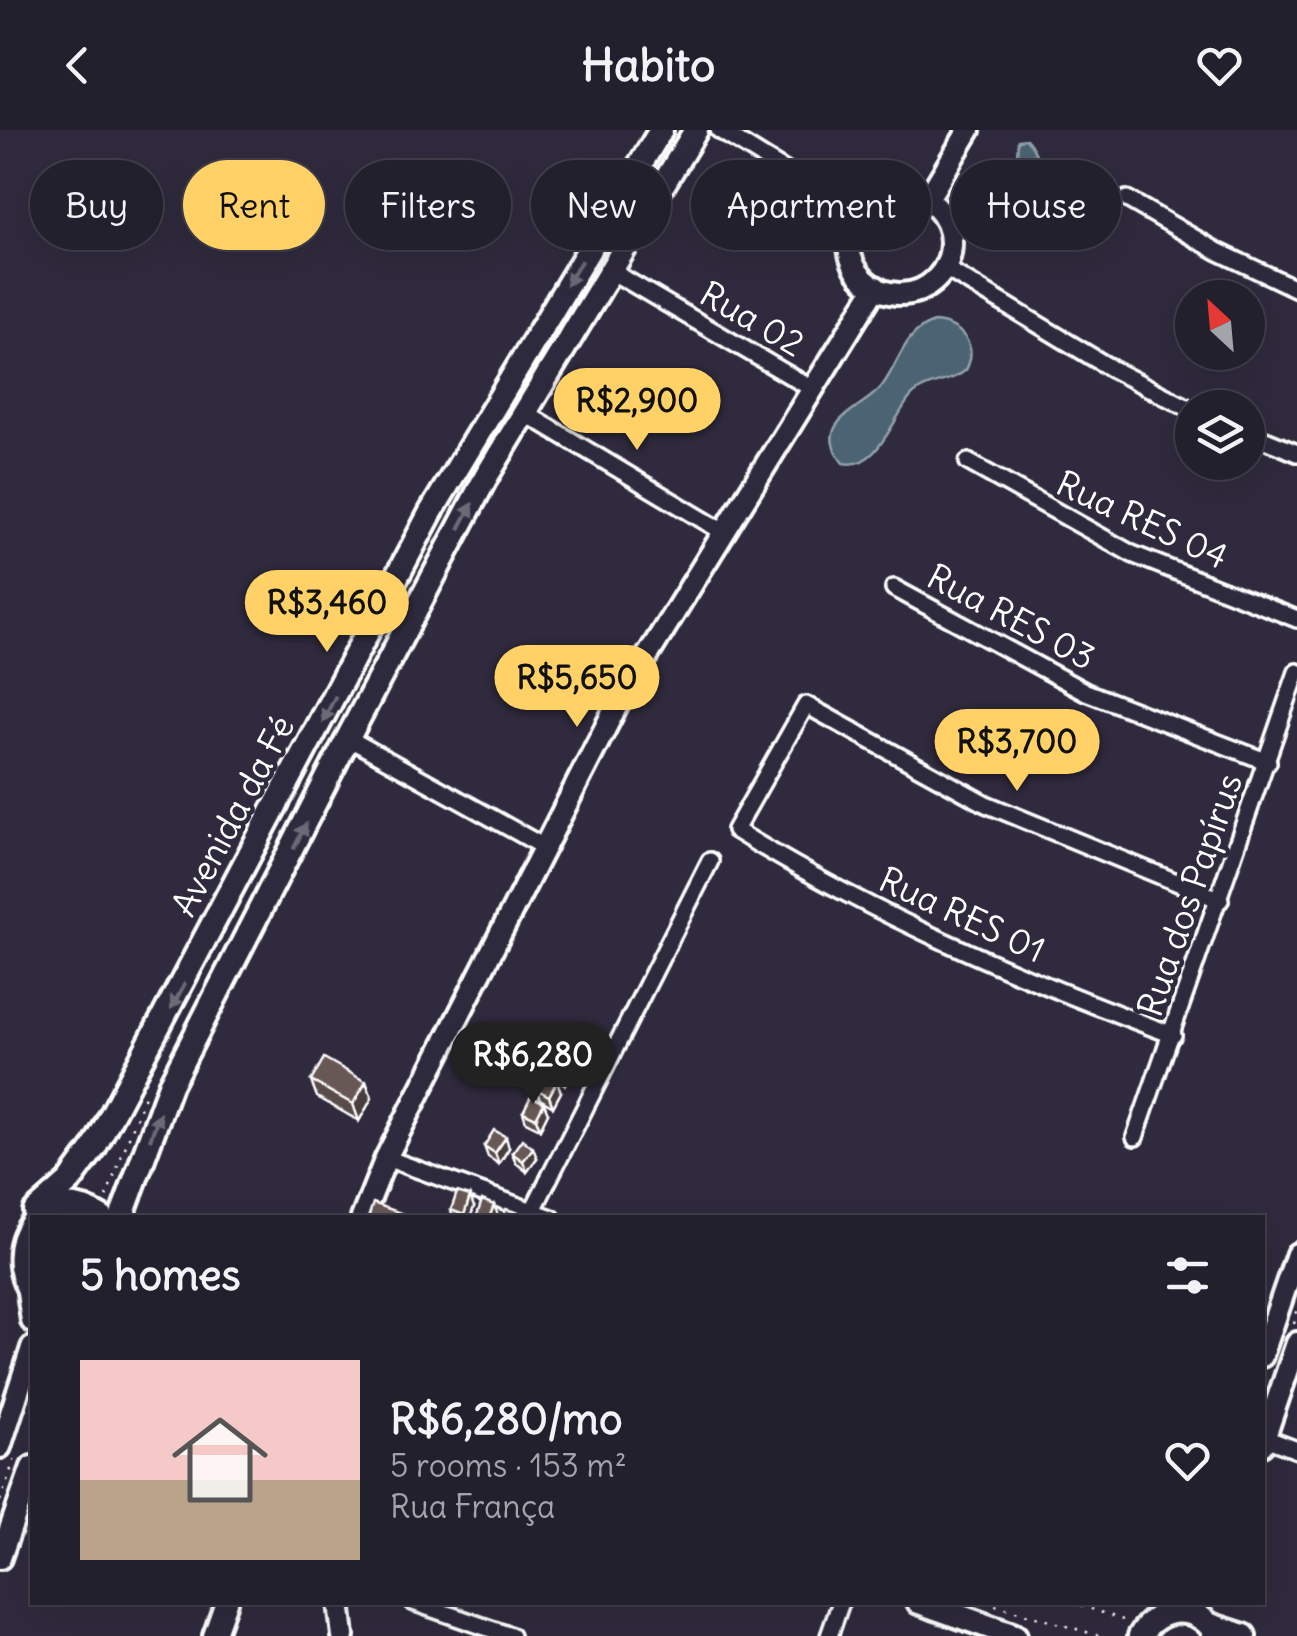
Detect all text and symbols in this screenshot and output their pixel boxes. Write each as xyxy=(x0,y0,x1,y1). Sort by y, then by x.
text: Habito xyxy=(582,37,715,93)
icon: back xyxy=(50,38,105,93)
icon: heart xyxy=(1192,38,1247,93)
chip: Buy xyxy=(30,160,163,250)
chip: Rent xyxy=(183,160,325,250)
chip: Filters xyxy=(345,160,511,250)
chip: New xyxy=(531,160,671,250)
chip: Apartment xyxy=(691,160,931,250)
chip: House xyxy=(951,160,1121,250)
one-way arrow xyxy=(566,259,583,287)
street label: Rua 02 xyxy=(693,271,812,365)
north arrow xyxy=(1175,280,1265,370)
map controls xyxy=(1175,280,1265,480)
pin: R$2,900 xyxy=(545,368,729,453)
text: R$2,900 xyxy=(576,380,698,421)
button: layers xyxy=(1175,390,1265,480)
street label: Rua RES 04 xyxy=(1050,460,1235,578)
one-way arrow xyxy=(457,501,474,530)
street label: Rua RES 03 xyxy=(920,554,1103,679)
pin: R$3,460 xyxy=(235,570,419,655)
text: R$3,460 xyxy=(267,582,387,623)
pin: R$5,650 xyxy=(485,645,669,730)
text: R$5,650 xyxy=(516,657,638,698)
one-way arrow xyxy=(321,694,338,723)
street label: Avenida da Fé xyxy=(161,708,303,923)
pin: R$3,700 xyxy=(925,709,1109,794)
text: R$3,700 xyxy=(957,721,1077,762)
street label: Rua dos Papírus xyxy=(1127,768,1251,1022)
one-way arrow xyxy=(292,821,309,850)
street label: Rua RES 01 xyxy=(872,857,1052,972)
one-way arrow xyxy=(169,982,186,1011)
pin: R$6,280 xyxy=(441,1022,625,1107)
text: R$6,280 xyxy=(473,1034,593,1075)
one-way arrow xyxy=(148,1111,163,1141)
icon: filters xyxy=(1160,1248,1215,1303)
text: 5 homes xyxy=(80,1249,241,1301)
text: R$6,280/mo xyxy=(390,1393,623,1445)
icon: home xyxy=(160,1400,280,1520)
icon: heart xyxy=(1160,1433,1215,1488)
text: 5 rooms · 153 m² xyxy=(390,1445,627,1486)
text: Rua França xyxy=(390,1486,555,1527)

